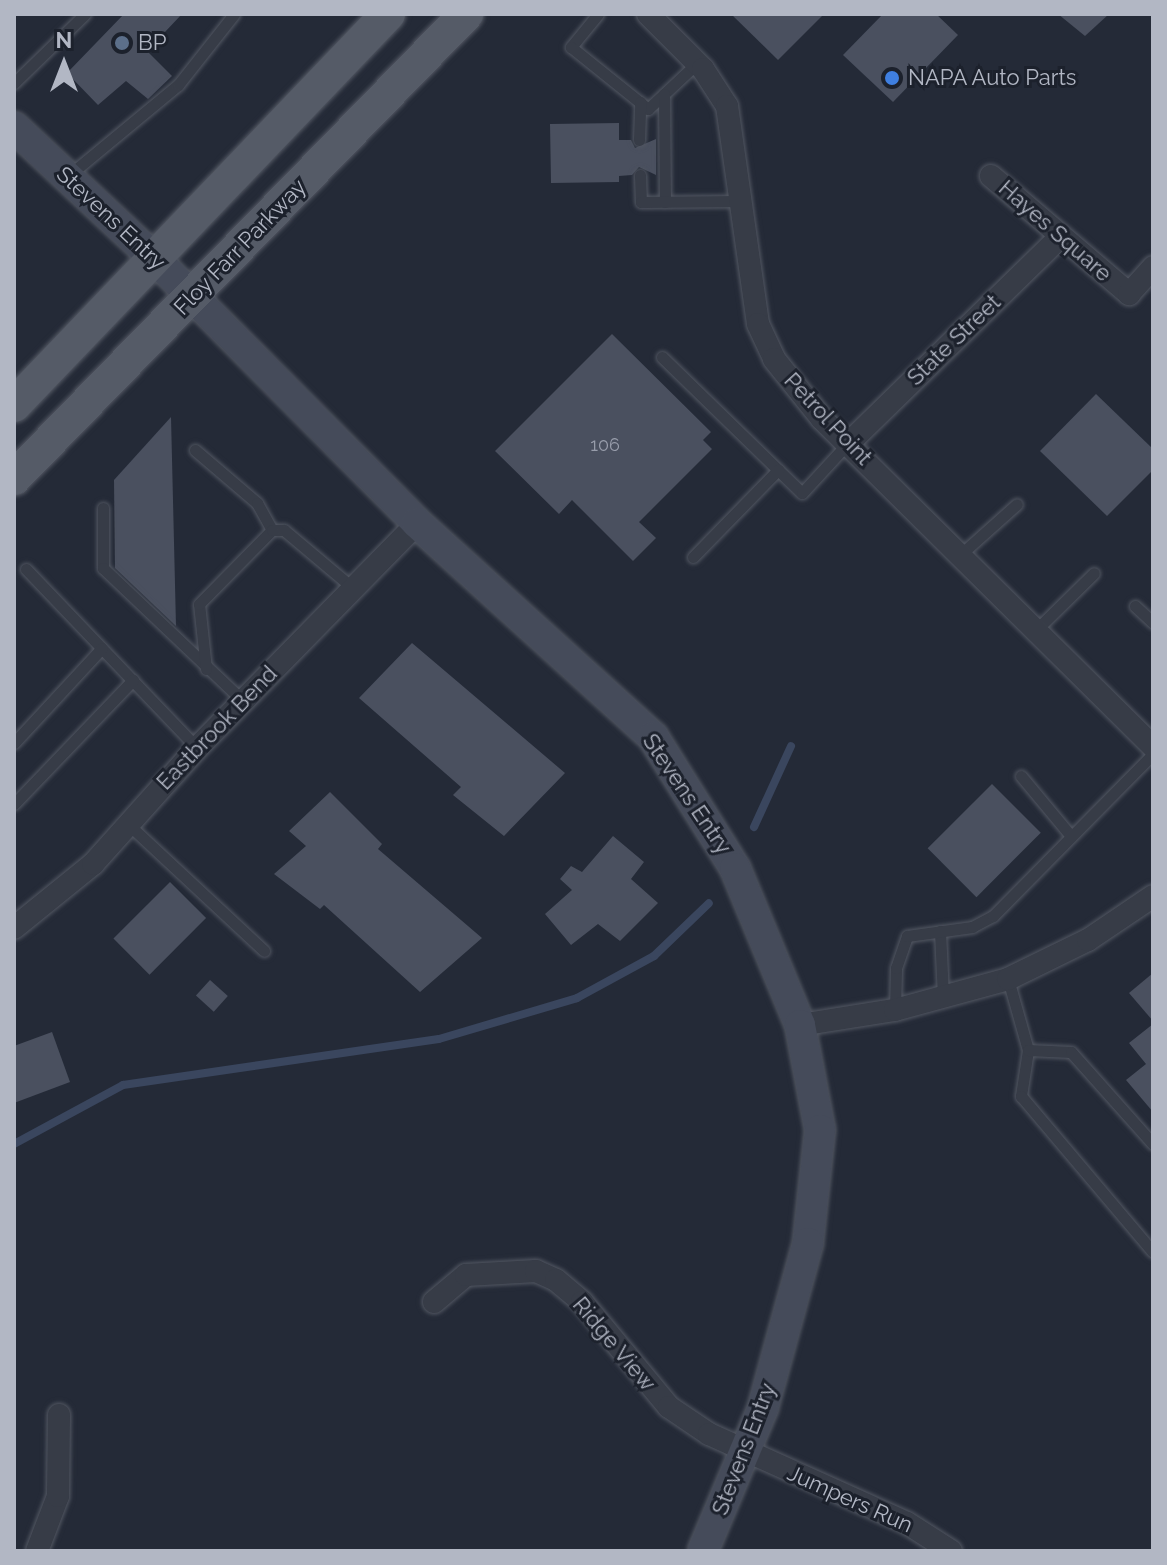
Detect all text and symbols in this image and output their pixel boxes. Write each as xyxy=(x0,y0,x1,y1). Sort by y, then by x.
north arrow xyxy=(24,24,104,104)
text: N xyxy=(56,27,72,53)
place label: BP xyxy=(138,30,166,56)
marker: BP xyxy=(113,34,131,52)
place label: NAPA Auto Parts xyxy=(908,65,1078,91)
marker: NAPA Auto Parts xyxy=(883,69,901,87)
street label: Stevens Entry xyxy=(51,161,171,275)
street label: Floy Farr Parkway xyxy=(168,173,312,321)
street label: Hayes Square xyxy=(993,175,1117,287)
street label: State Street xyxy=(902,289,1006,391)
street label: Petrol Point xyxy=(778,367,878,471)
house number: 106 xyxy=(590,434,620,456)
street label: Eastbrook Bend xyxy=(151,661,283,795)
street label: Stevens Entry xyxy=(637,729,737,859)
street label: Ridge View xyxy=(567,1291,661,1397)
street label: Stevens Entry xyxy=(707,1379,781,1519)
street label: Jumpers Run xyxy=(783,1460,917,1538)

